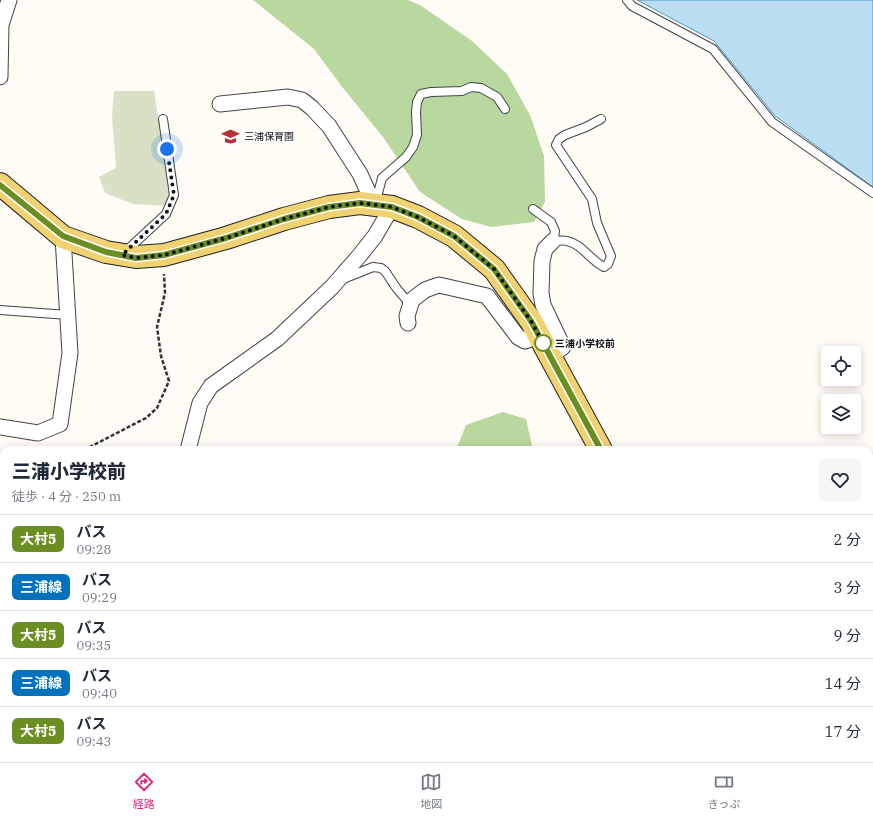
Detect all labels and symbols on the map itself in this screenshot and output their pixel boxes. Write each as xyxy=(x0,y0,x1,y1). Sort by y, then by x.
school or university icon: 三浦保育園 xyxy=(221,126,241,146)
place label: 三浦保育園 xyxy=(244,130,294,143)
your location xyxy=(157,139,177,159)
marker: 三浦小学校前 xyxy=(534,334,552,352)
place label: 三浦小学校前 xyxy=(555,337,615,350)

